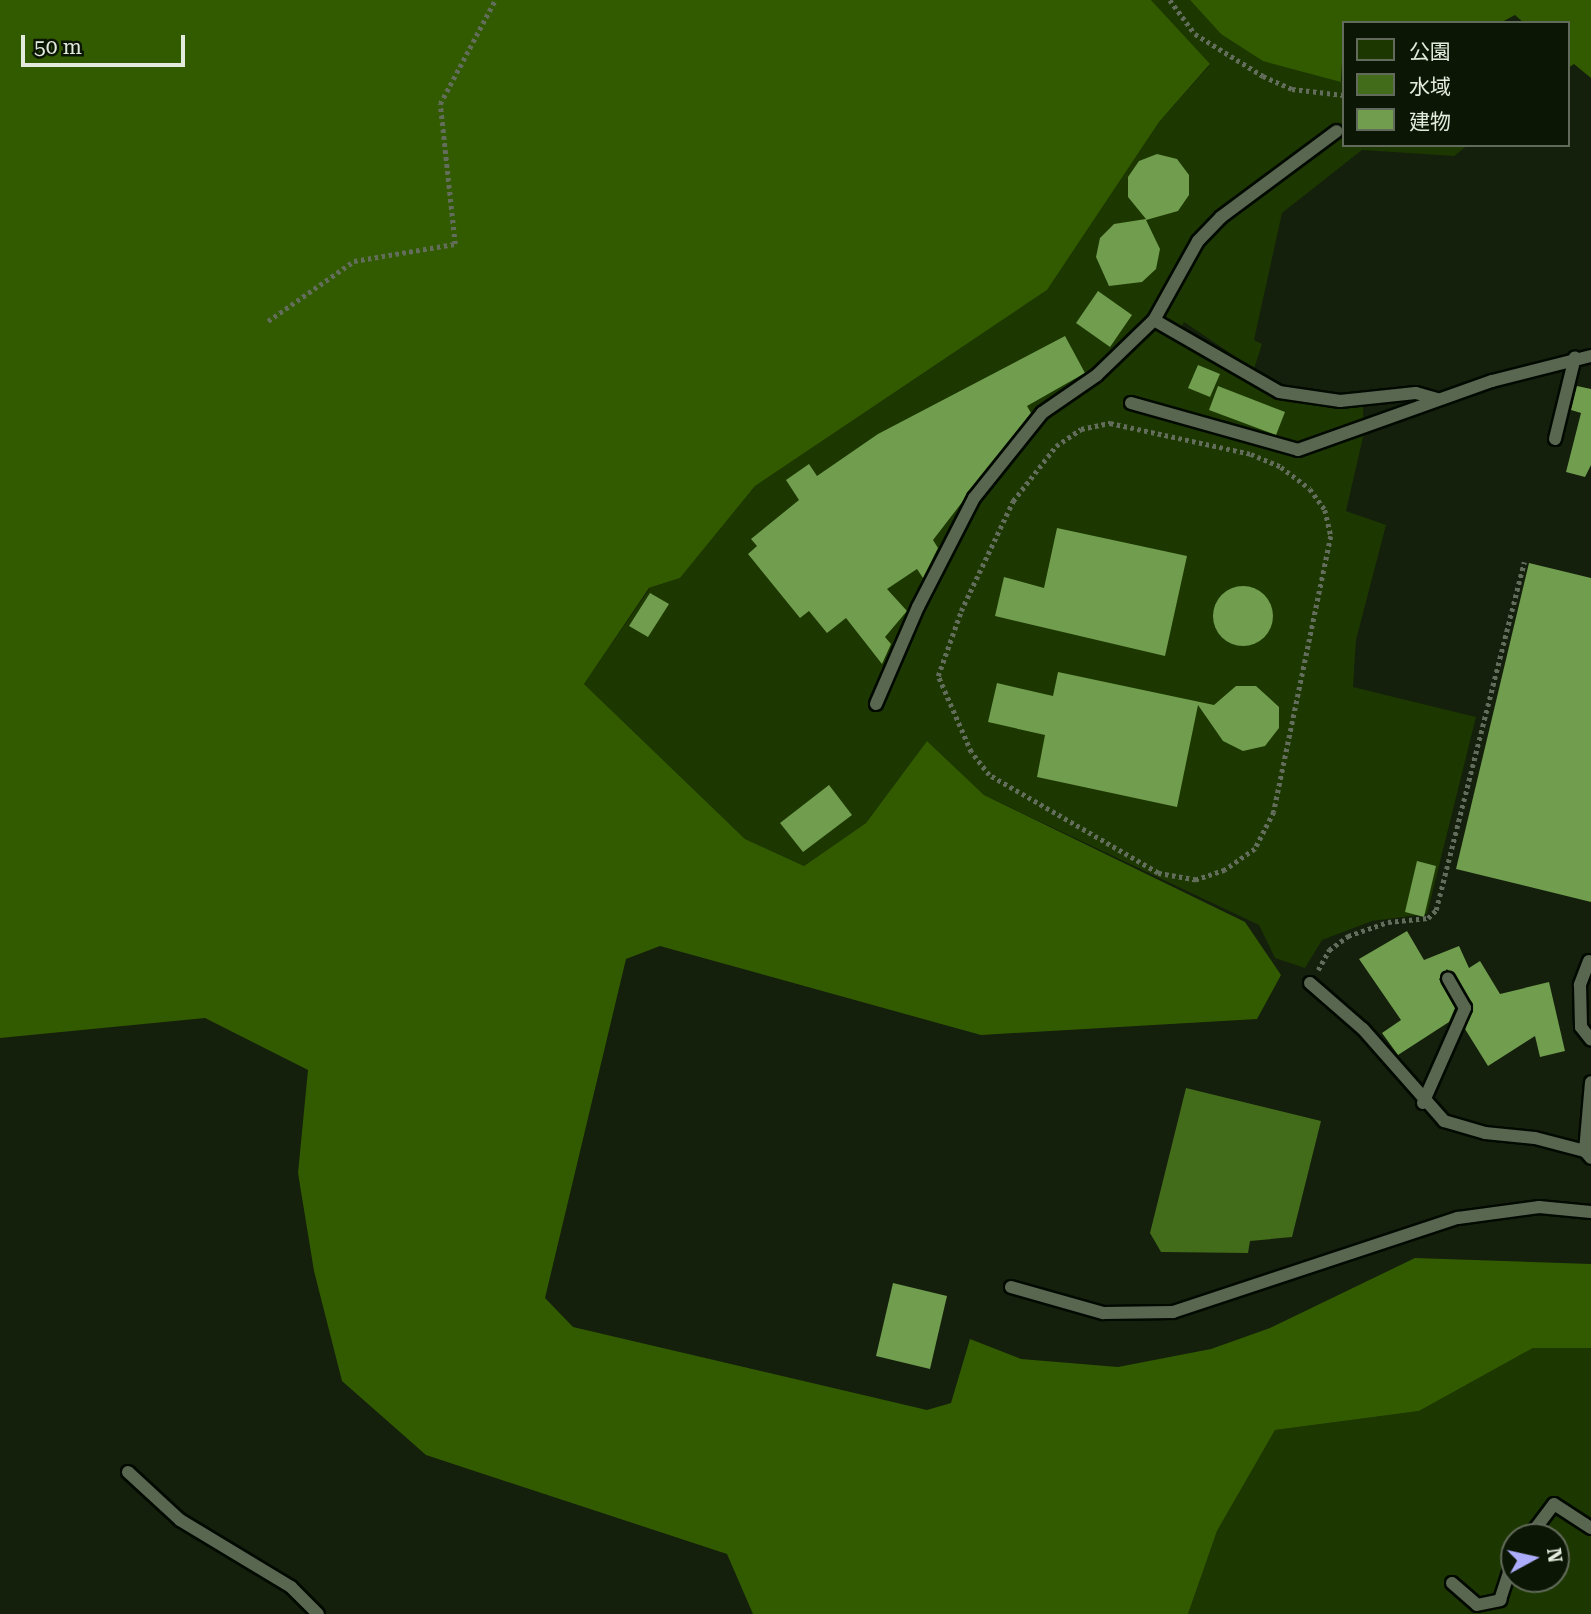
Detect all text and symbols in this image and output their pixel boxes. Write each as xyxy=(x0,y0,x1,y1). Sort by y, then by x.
scale bar xyxy=(24,21,189,65)
legend xyxy=(1342,21,1570,147)
text: 50 m xyxy=(34,35,82,59)
text: 公園 xyxy=(1409,40,1451,64)
text: 水域 xyxy=(1409,75,1451,99)
text: 建物 xyxy=(1409,110,1451,134)
north arrow xyxy=(1500,1523,1570,1593)
text: N xyxy=(1542,1546,1567,1564)

